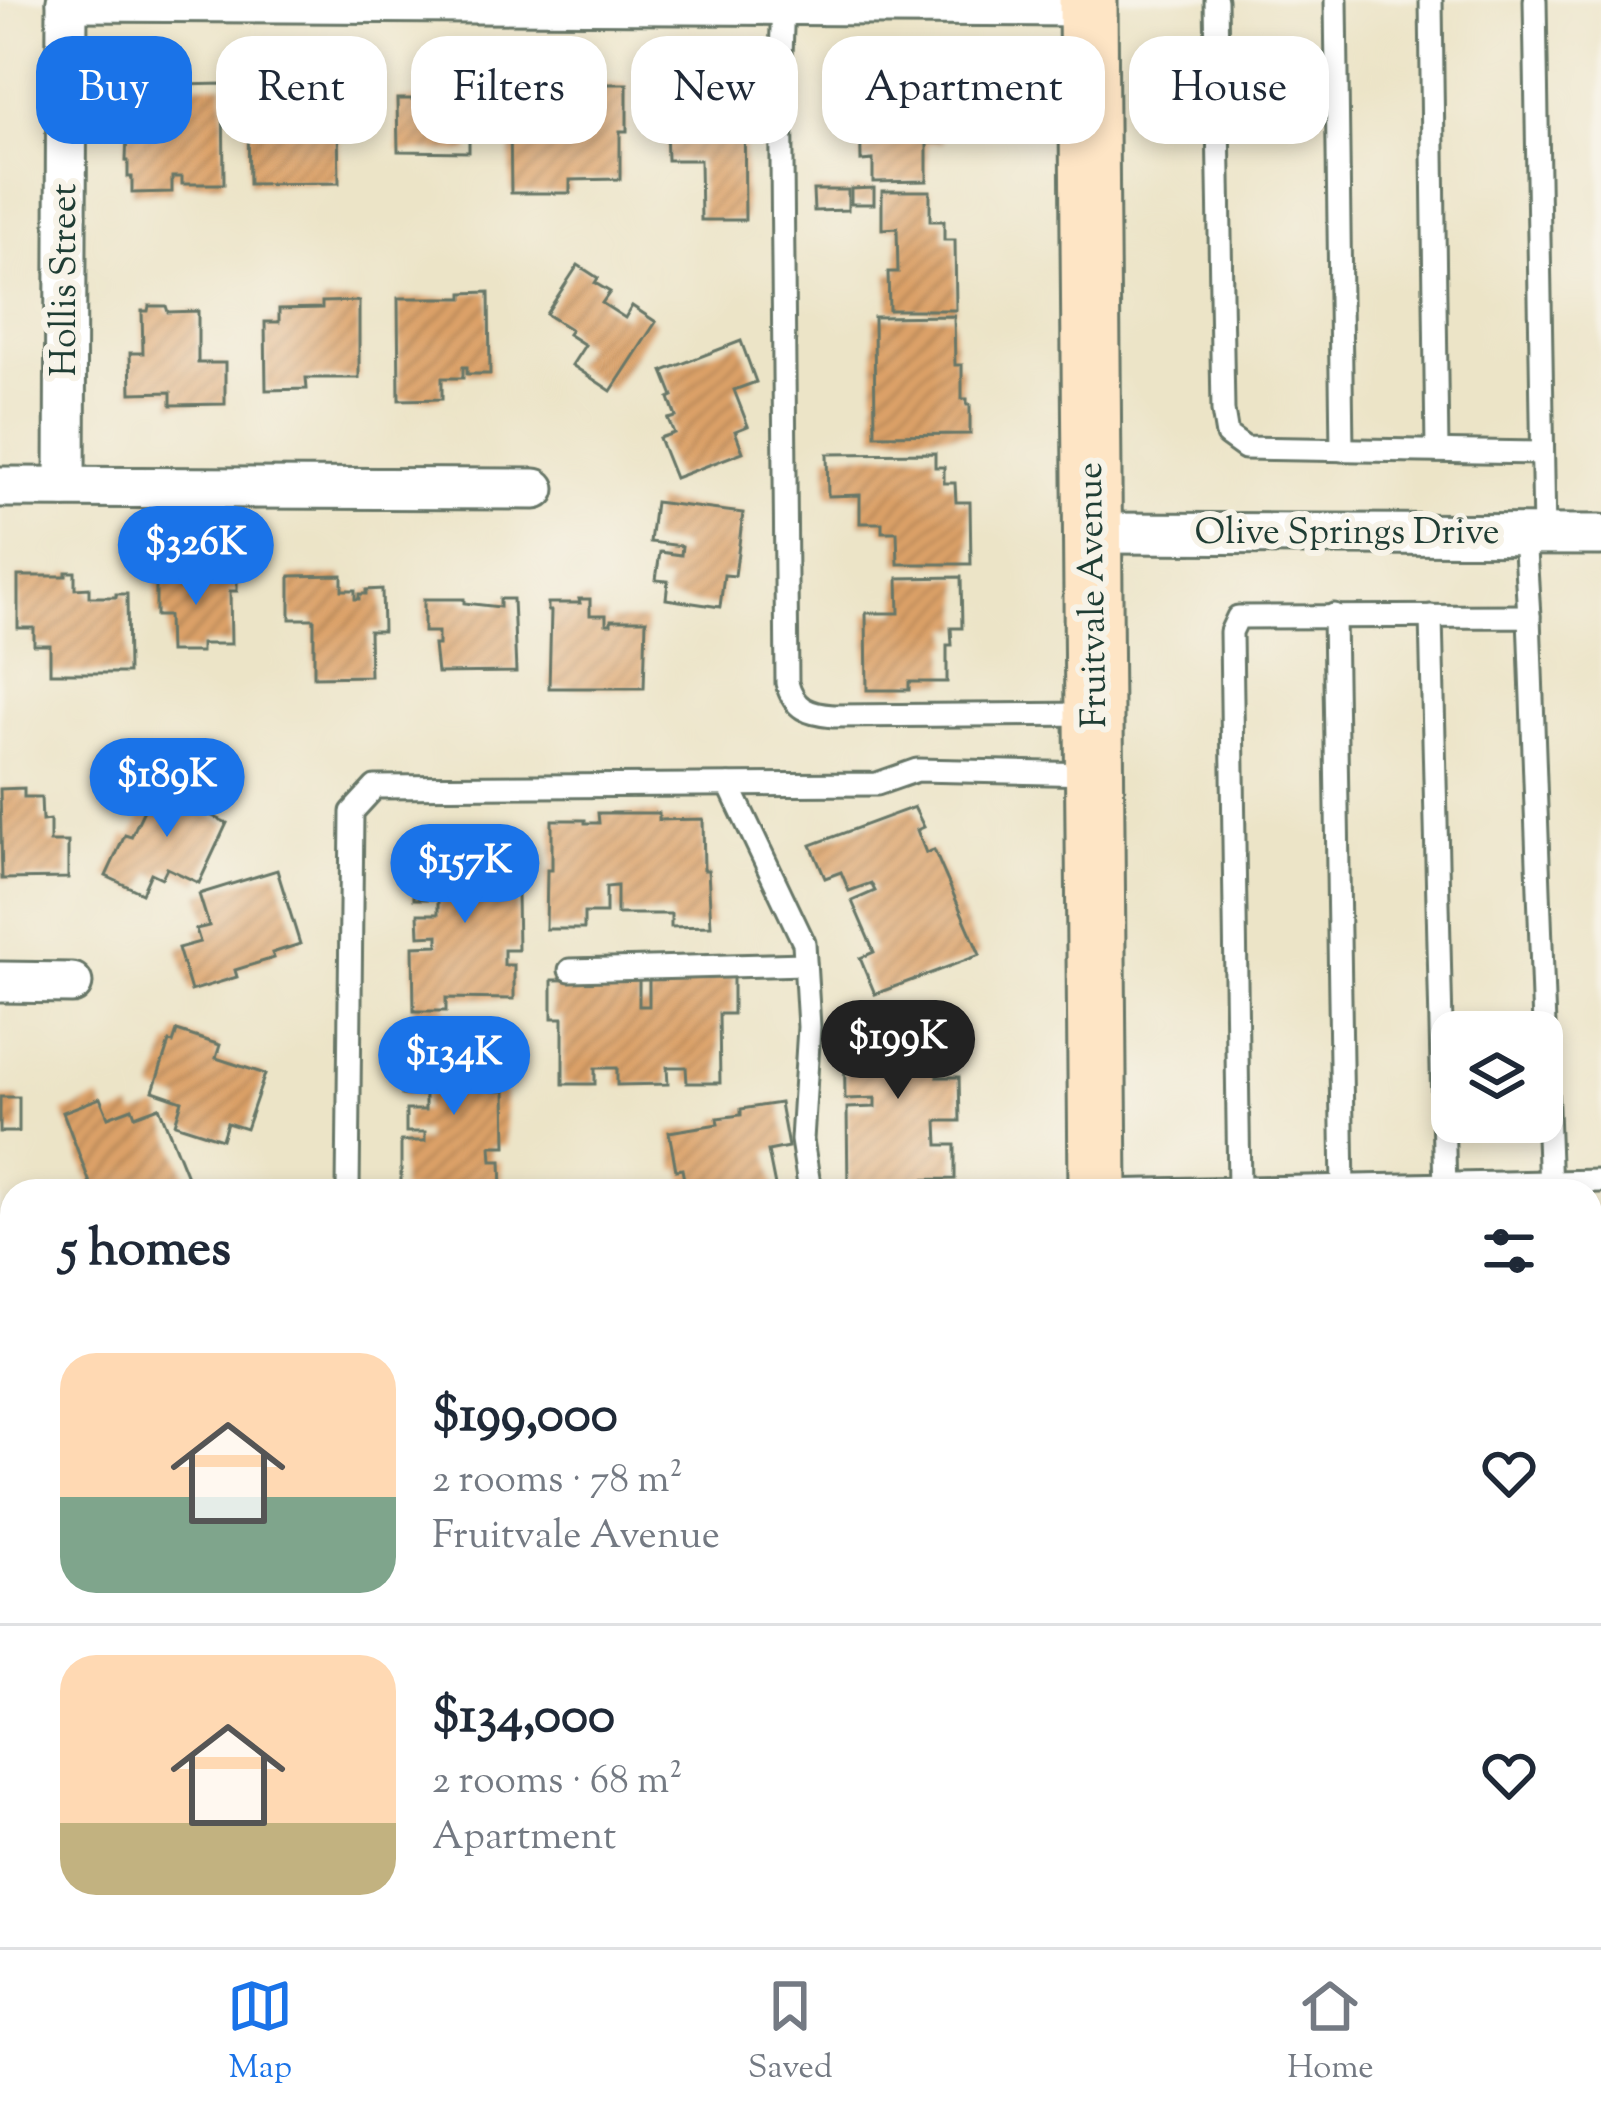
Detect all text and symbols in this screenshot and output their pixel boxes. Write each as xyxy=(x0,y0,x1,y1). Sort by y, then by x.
chip: Buy xyxy=(36,36,192,144)
chip: Rent xyxy=(216,36,387,144)
chip: Filters xyxy=(411,36,607,144)
chip: New xyxy=(631,36,798,144)
chip: Apartment xyxy=(822,36,1105,144)
chip: House xyxy=(1129,36,1329,144)
street label: Hollis Street xyxy=(40,183,92,377)
street label: Fruitvale Avenue xyxy=(1066,462,1122,728)
pin: $326K xyxy=(112,506,280,608)
street label: Olive Springs Drive xyxy=(1194,508,1500,560)
text: $326K xyxy=(145,517,247,573)
pin: $189K xyxy=(83,738,251,840)
text: $189K xyxy=(117,749,217,805)
pin: $157K xyxy=(381,824,549,926)
text: $157K xyxy=(417,835,513,891)
pin: $199K xyxy=(814,1000,982,1102)
text: $199K xyxy=(848,1011,948,1067)
map controls xyxy=(1431,1011,1563,1143)
button: layers xyxy=(1431,1011,1563,1143)
pin: $134K xyxy=(370,1016,538,1118)
text: $134K xyxy=(405,1027,503,1083)
text: 5 homes xyxy=(60,1215,231,1288)
icon: filters xyxy=(1476,1218,1542,1284)
text: $199,000 xyxy=(432,1381,618,1454)
icon: home xyxy=(156,1401,300,1545)
icon: heart xyxy=(1476,1440,1542,1506)
text: 2 rooms · 78 m² xyxy=(432,1454,683,1510)
text: Fruitvale Avenue xyxy=(432,1510,720,1566)
text: $134,000 xyxy=(432,1682,615,1755)
icon: home xyxy=(156,1703,300,1847)
icon: heart xyxy=(1476,1742,1542,1808)
text: 2 rooms · 68 m² xyxy=(432,1755,682,1811)
text: Apartment xyxy=(432,1811,616,1867)
tab: Map xyxy=(227,1973,293,2093)
tab: Saved xyxy=(748,1973,833,2093)
tab: Home xyxy=(1287,1973,1374,2093)

